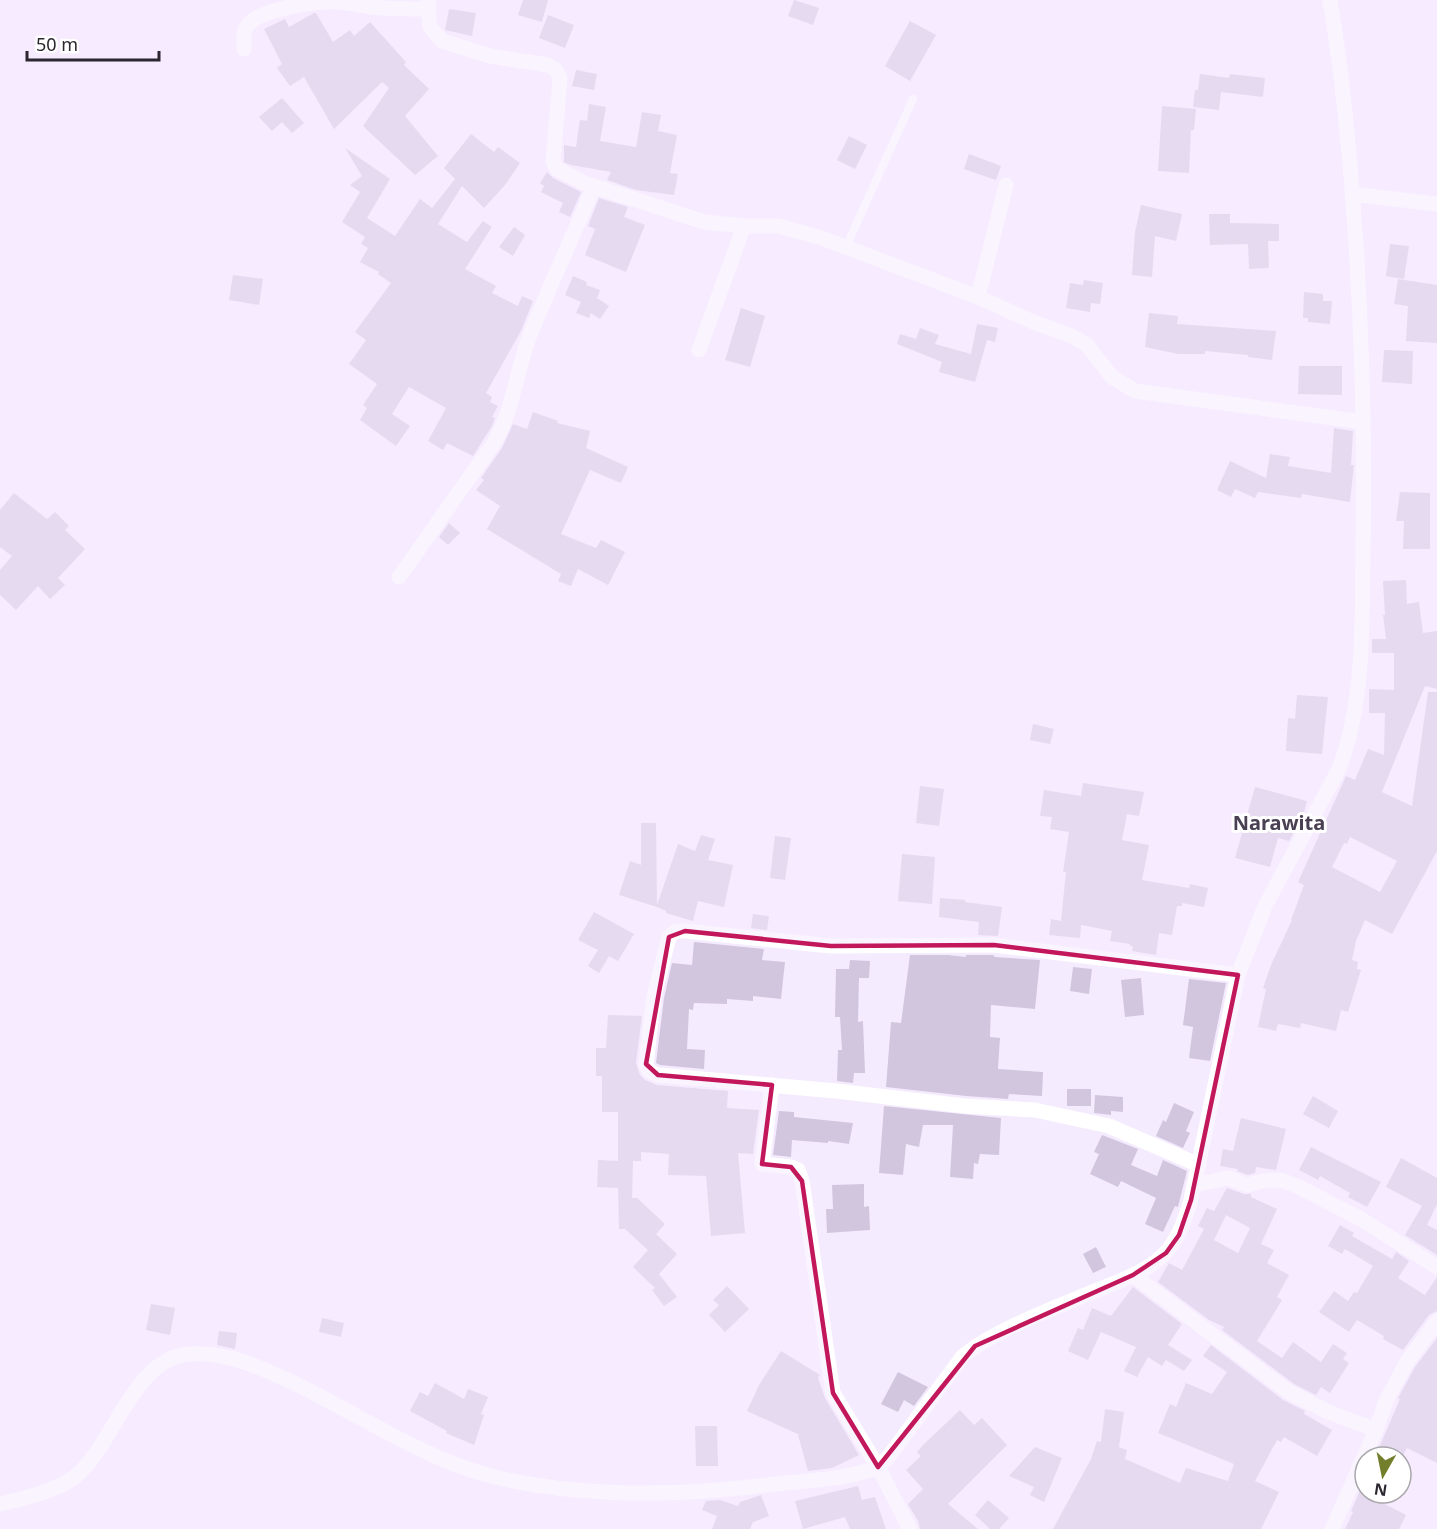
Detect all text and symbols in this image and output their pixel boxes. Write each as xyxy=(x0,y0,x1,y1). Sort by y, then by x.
scale bar xyxy=(27,24,159,62)
text: 50 m xyxy=(36,32,78,56)
district label: Narawita xyxy=(1233,809,1325,836)
north arrow xyxy=(1353,1445,1413,1505)
text: N xyxy=(1373,1478,1389,1502)

